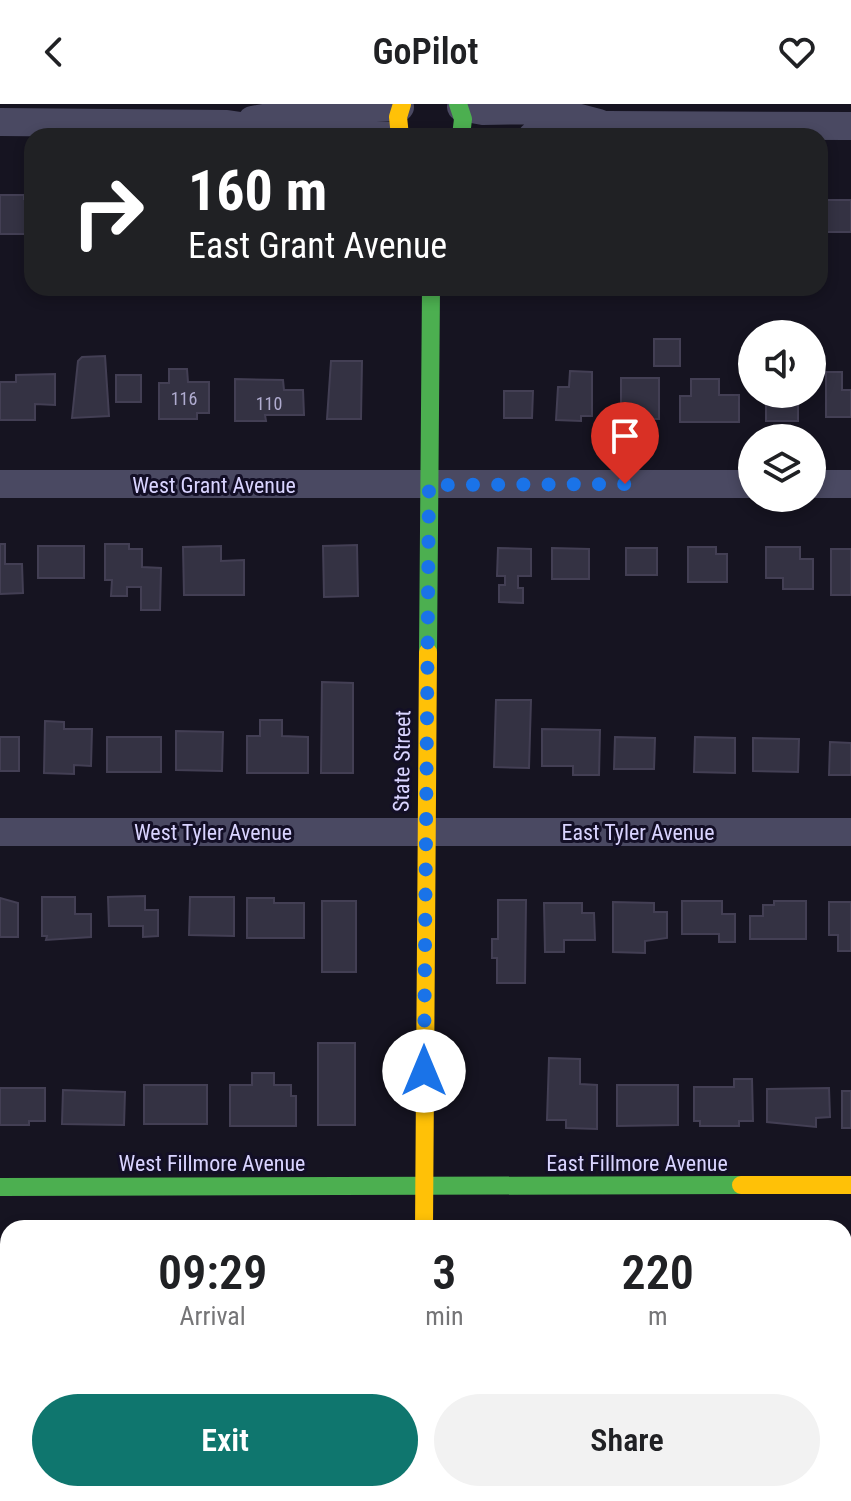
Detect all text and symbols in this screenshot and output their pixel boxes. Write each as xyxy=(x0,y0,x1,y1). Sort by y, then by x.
icon: back xyxy=(32,30,76,74)
icon: heart xyxy=(775,30,819,74)
text: GoPilot xyxy=(372,31,479,73)
text: 160 m xyxy=(188,158,327,224)
icon: right xyxy=(56,160,160,264)
text: East Grant Avenue xyxy=(188,225,447,267)
map controls xyxy=(738,320,826,512)
button: sound xyxy=(738,320,826,408)
house number: 116 xyxy=(171,388,197,409)
house number: 110 xyxy=(256,393,282,414)
pin xyxy=(591,402,659,484)
icon: arrive xyxy=(603,414,647,458)
button: layers xyxy=(738,424,826,512)
street label: West Grant Avenue xyxy=(132,473,296,498)
street label: State Street xyxy=(389,710,415,812)
street label: West Tyler Avenue xyxy=(134,820,292,845)
street label: East Tyler Avenue xyxy=(562,820,714,845)
position arrow xyxy=(382,1029,466,1113)
street label: West Fillmore Avenue xyxy=(119,1151,305,1176)
street label: East Fillmore Avenue xyxy=(546,1151,728,1176)
text: 09:29 xyxy=(158,1244,267,1301)
text: 3 xyxy=(432,1244,456,1301)
text: 220 xyxy=(622,1244,694,1301)
text: Arrival xyxy=(180,1301,246,1331)
text: min xyxy=(425,1301,463,1331)
text: m xyxy=(648,1301,668,1331)
button: Exit xyxy=(32,1394,418,1486)
button: Share xyxy=(434,1394,820,1486)

